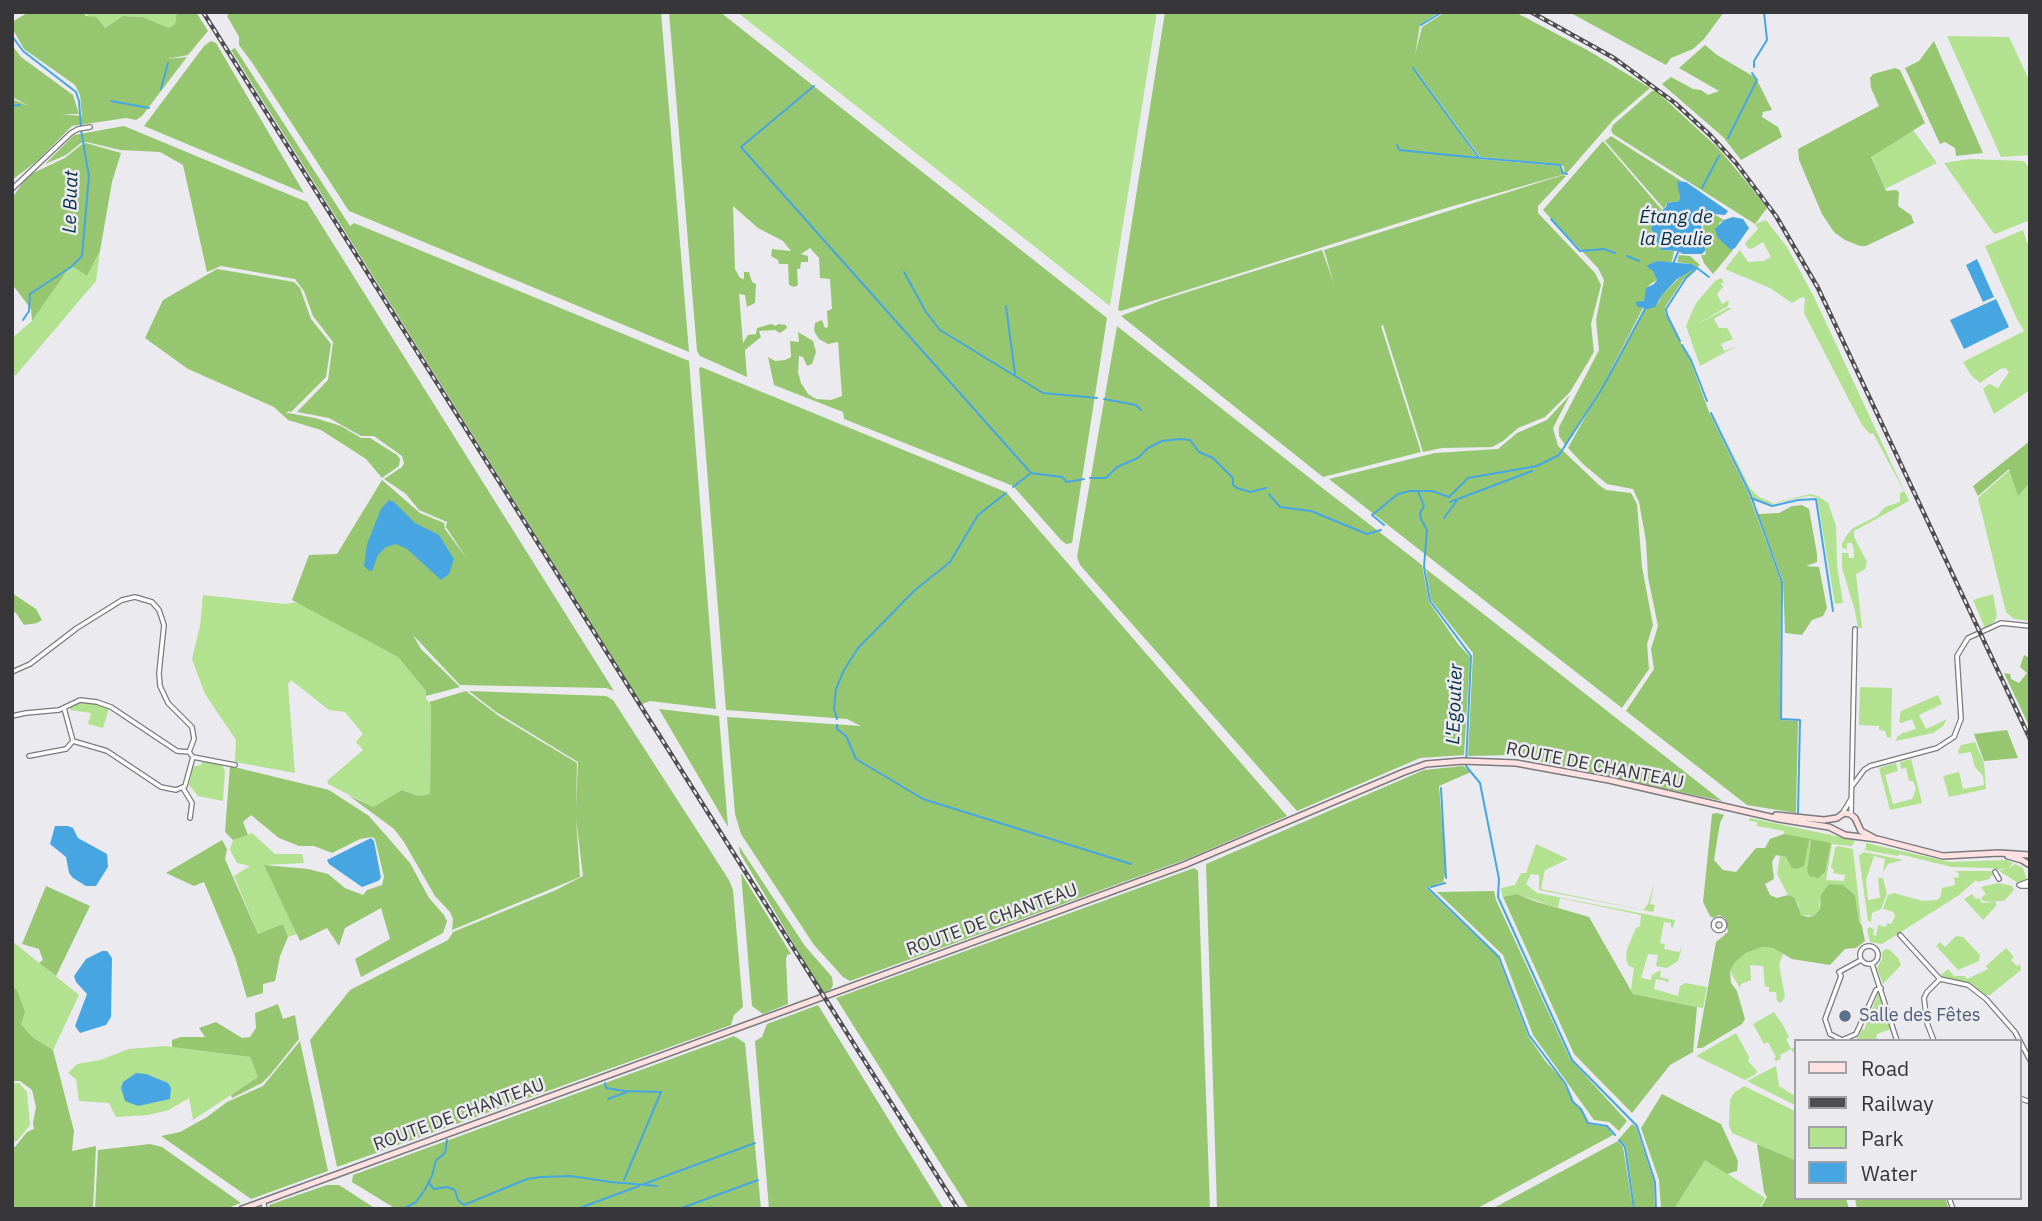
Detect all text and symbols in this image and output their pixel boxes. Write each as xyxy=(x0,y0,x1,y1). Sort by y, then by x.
water label: Le Buat xyxy=(59,170,83,234)
water label: Étang de la Beulie xyxy=(1639,207,1713,251)
water label: L'Egoutier xyxy=(1442,663,1468,745)
street label: ROUTE DE CHANTEAU xyxy=(1504,738,1686,794)
street label: ROUTE DE CHANTEAU xyxy=(903,879,1081,961)
place label: Salle des Fêtes xyxy=(1859,1005,1981,1027)
marker: Salle des Fêtes xyxy=(1837,1008,1853,1024)
legend xyxy=(1794,1039,2021,1200)
text: Road xyxy=(1861,1054,1909,1082)
street label: ROUTE DE CHANTEAU xyxy=(370,1074,548,1156)
text: Railway xyxy=(1861,1089,1934,1117)
text: Park xyxy=(1861,1124,1904,1152)
text: Water xyxy=(1861,1159,1917,1187)

